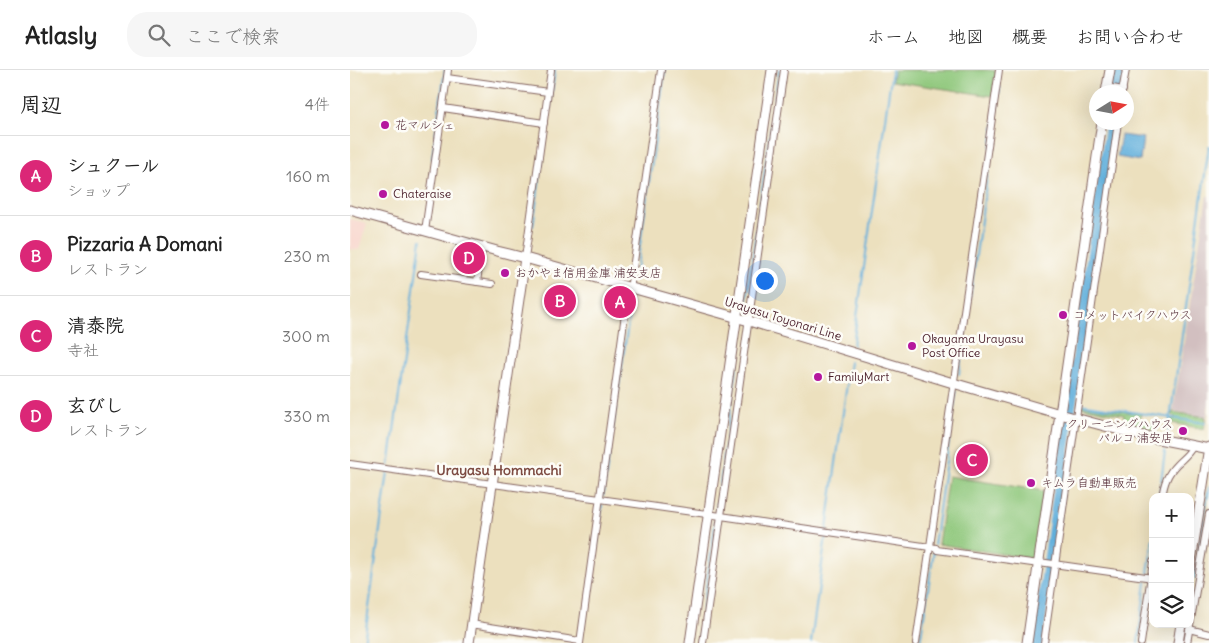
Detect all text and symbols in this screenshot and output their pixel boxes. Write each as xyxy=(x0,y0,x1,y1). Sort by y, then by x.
search box xyxy=(127,12,477,57)
text: Atlasly xyxy=(25,20,97,50)
icon: search xyxy=(145,21,173,49)
text: ここで検索 xyxy=(185,24,280,48)
text: ホーム xyxy=(867,25,920,48)
text: 地図 xyxy=(948,25,984,48)
text: 概要 xyxy=(1012,25,1048,48)
text: お問い合わせ xyxy=(1076,25,1184,48)
north arrow xyxy=(1089,85,1134,130)
text: 周辺 xyxy=(20,91,62,118)
text: 4件 xyxy=(305,94,330,114)
place label: 花マルシェ xyxy=(395,117,455,132)
marker: 花マルシェ xyxy=(379,119,391,131)
text: シュクール xyxy=(67,153,160,177)
text: A xyxy=(31,166,41,186)
text: 160 m xyxy=(286,166,330,186)
text: ショップ xyxy=(67,180,130,200)
place label: Chateraise xyxy=(393,186,451,201)
marker: Chateraise xyxy=(377,188,389,200)
text: Pizzaria A Domani xyxy=(67,232,223,256)
pin: D xyxy=(453,239,485,277)
text: B xyxy=(31,246,41,266)
text: 230 m xyxy=(284,246,330,266)
text: レストラン xyxy=(67,259,148,279)
place label: おかやま信用金庫 浦安支店 xyxy=(515,265,662,280)
marker: おかやま信用金庫 浦安支店 xyxy=(499,267,511,279)
your location xyxy=(752,268,778,294)
pin: B xyxy=(544,282,576,320)
pin: A xyxy=(604,283,636,321)
street label: Urayasu Toyonari Line xyxy=(723,294,843,343)
place label: コメットバイクハウス xyxy=(1073,307,1192,322)
marker: コメットバイクハウス xyxy=(1057,309,1069,321)
text: 清泰院 xyxy=(67,313,124,337)
text: C xyxy=(31,326,41,346)
text: 300 m xyxy=(282,326,330,346)
place label: Okayama Urayasu Post Office xyxy=(922,331,1024,360)
text: 寺社 xyxy=(67,340,99,360)
marker: Okayama Urayasu Post Office xyxy=(906,340,918,352)
place label: FamilyMart xyxy=(828,369,889,384)
marker: FamilyMart xyxy=(812,371,824,383)
text: 玄びし xyxy=(67,393,124,417)
text: D xyxy=(30,406,42,426)
text: 330 m xyxy=(283,406,330,426)
place label: クリーニングハウス パルコ 浦安店 xyxy=(1066,416,1173,445)
text: レストラン xyxy=(67,420,148,440)
marker: クリーニングハウス パルコ 浦安店 xyxy=(1177,425,1189,437)
pin: C xyxy=(956,441,988,479)
district label: Urayasu Hommachi xyxy=(436,461,562,479)
place label: キムラ自動車販売 xyxy=(1041,475,1137,490)
marker: キムラ自動車販売 xyxy=(1025,477,1037,489)
map controls xyxy=(1149,493,1194,628)
button: + xyxy=(1149,493,1194,538)
button: − xyxy=(1149,538,1194,583)
button: layers xyxy=(1149,583,1194,628)

